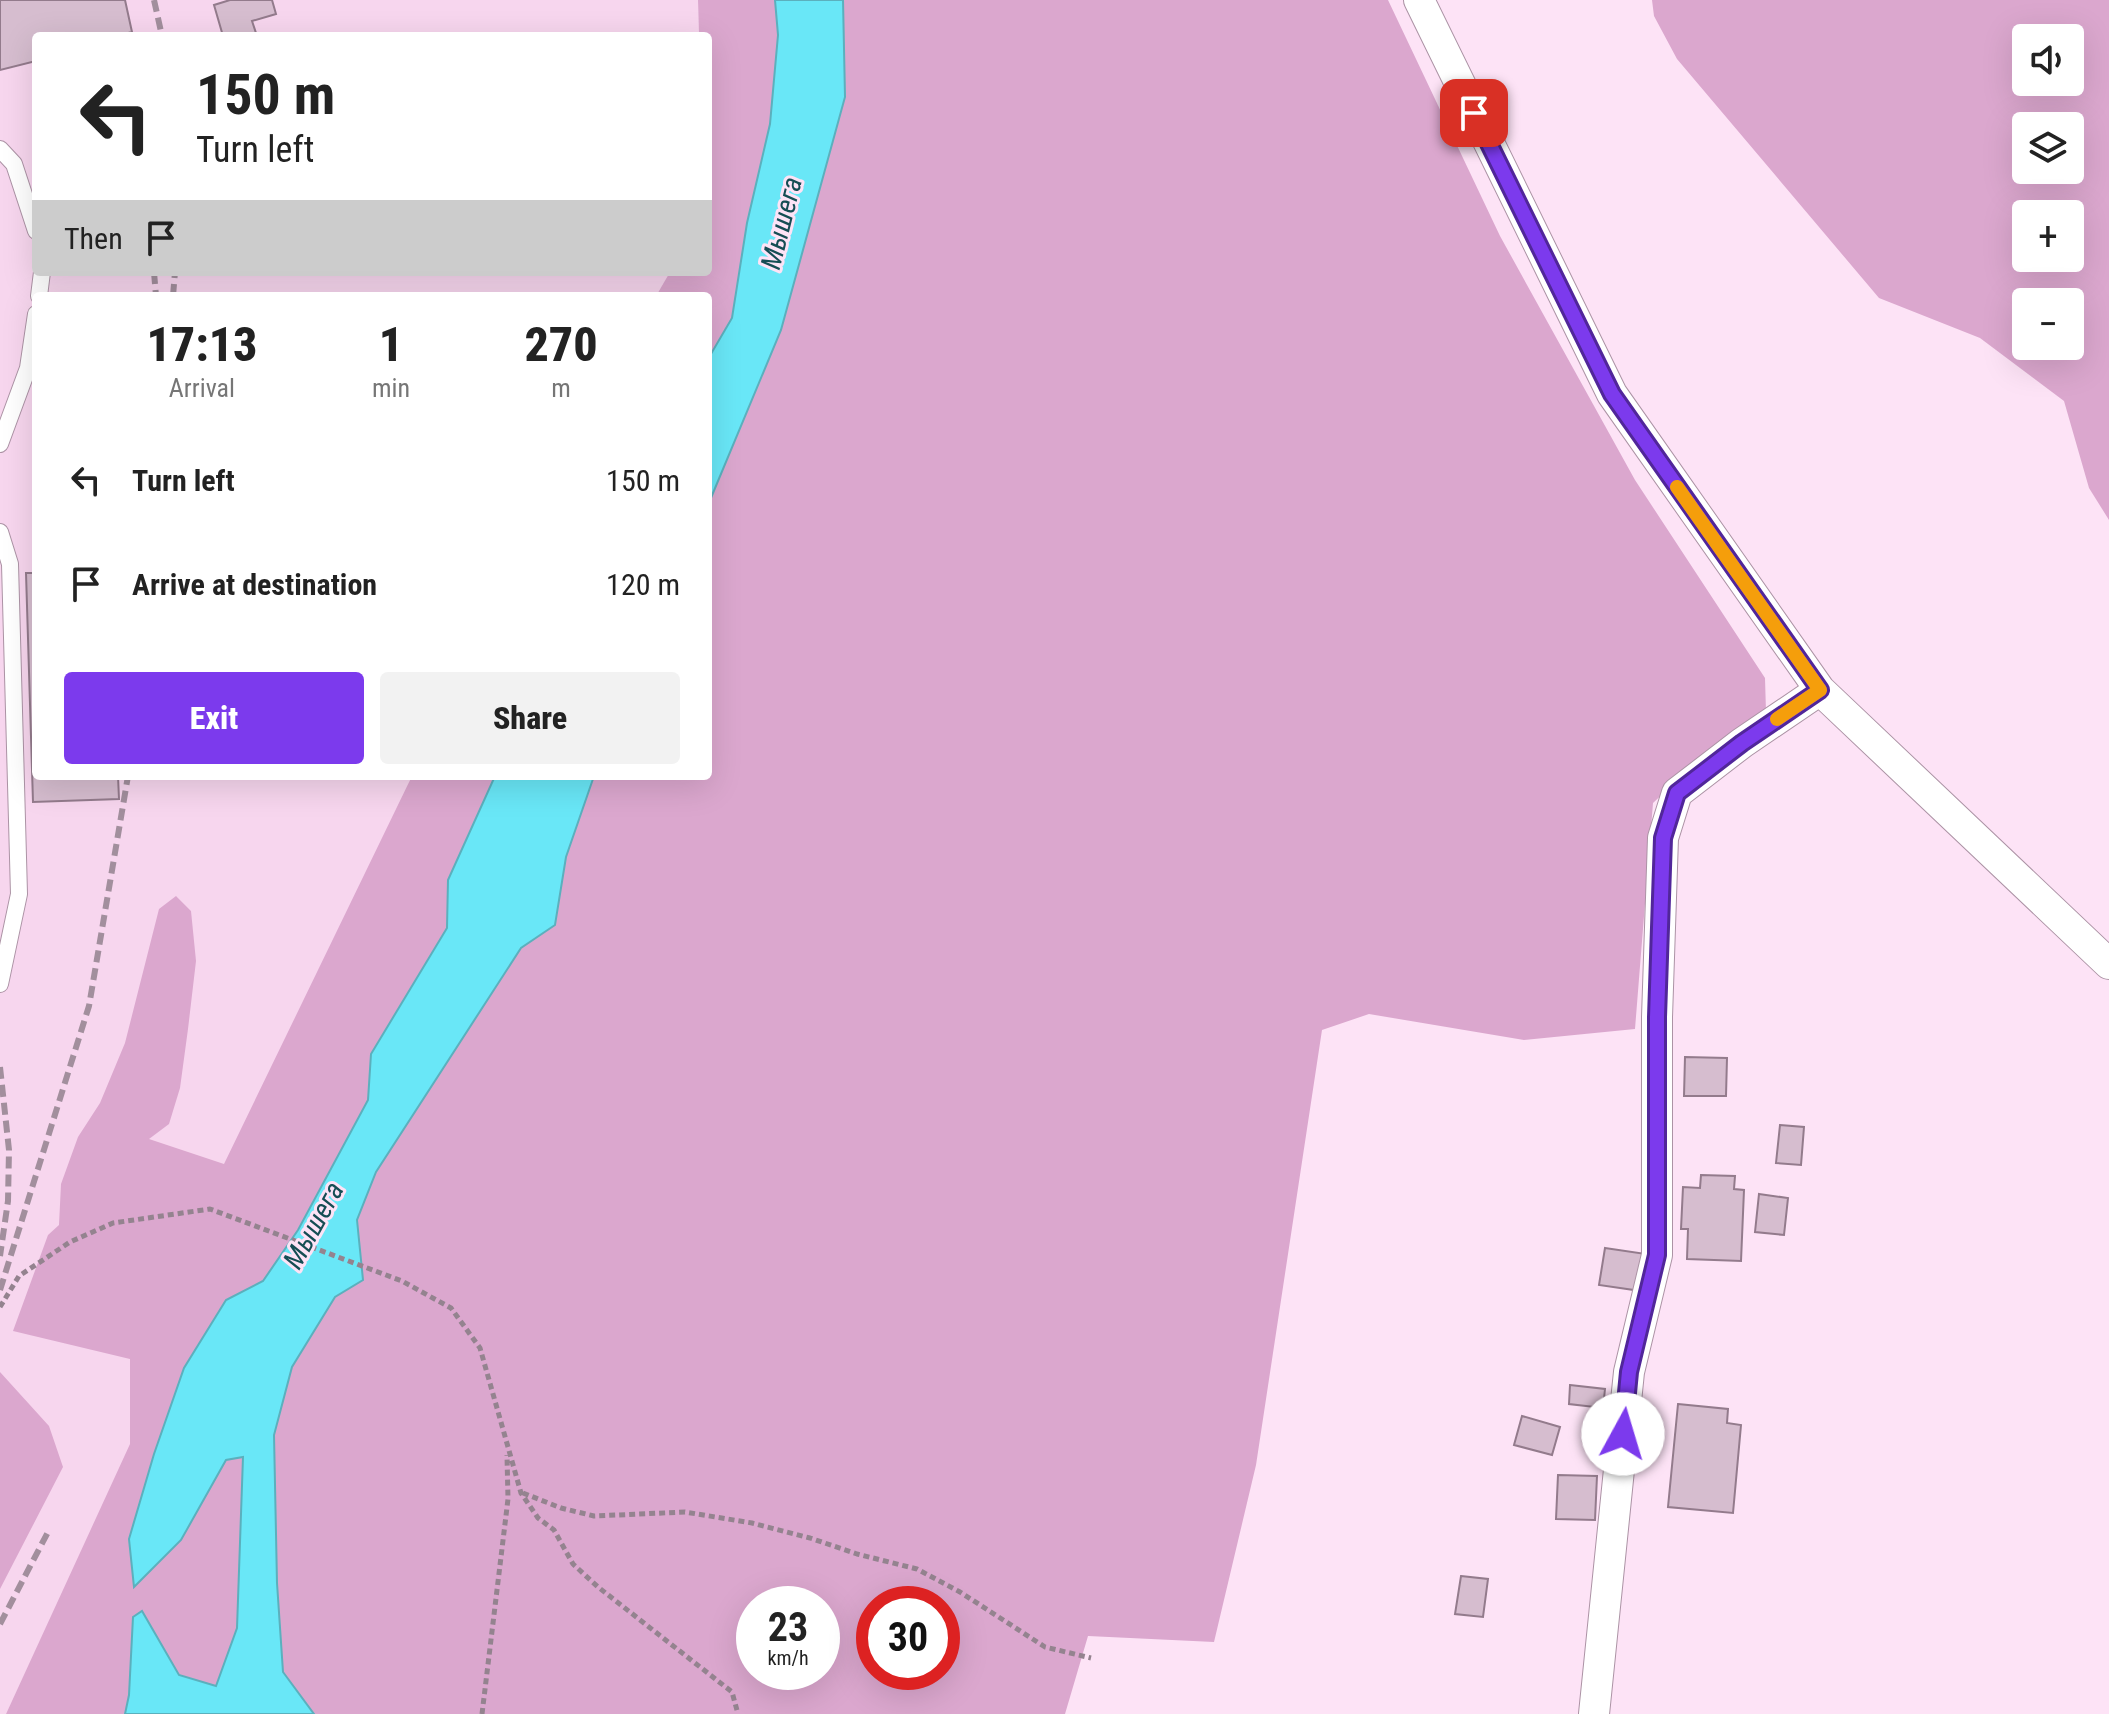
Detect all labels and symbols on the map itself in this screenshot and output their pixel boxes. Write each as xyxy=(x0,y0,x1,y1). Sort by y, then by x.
pin xyxy=(1440,79,1508,147)
water label: Мышега xyxy=(754,173,809,273)
water label: Мышега xyxy=(276,1176,351,1274)
position arrow xyxy=(1581,1392,1665,1476)
speed limit sign: 30 xyxy=(856,1586,960,1690)

